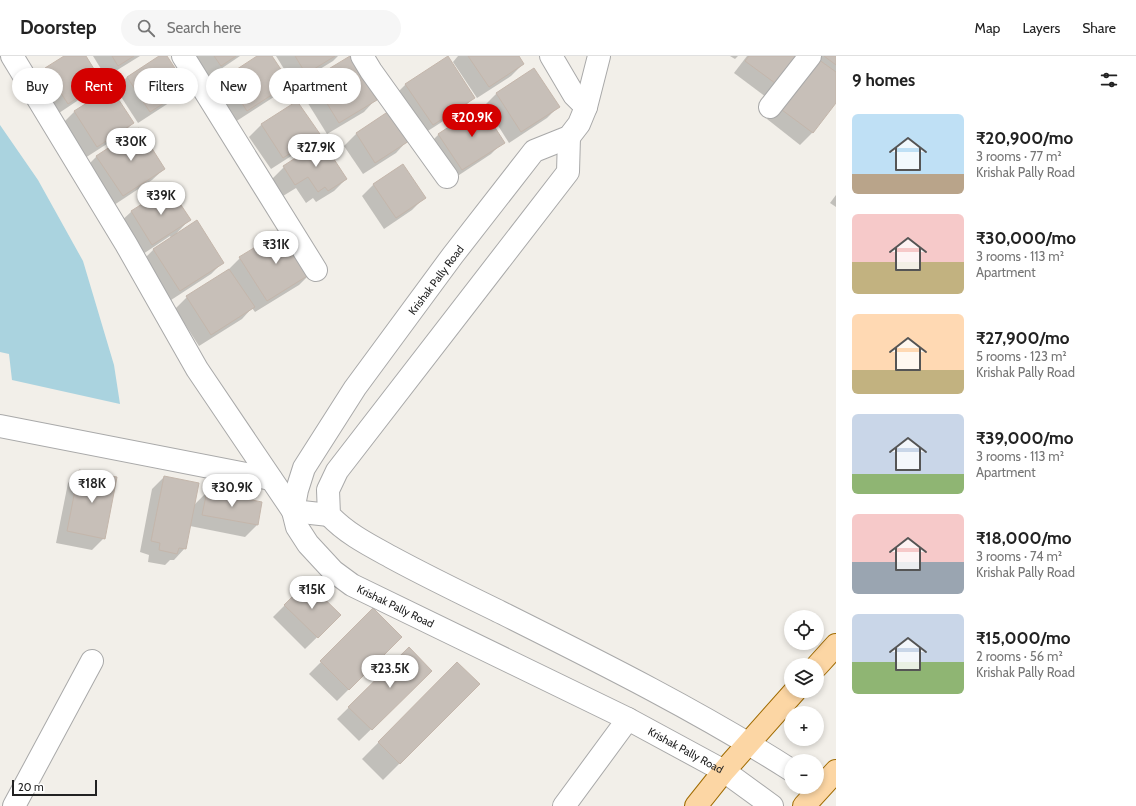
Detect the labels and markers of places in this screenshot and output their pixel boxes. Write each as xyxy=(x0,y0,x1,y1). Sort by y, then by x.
pin: ₹20.9K xyxy=(439,104,505,138)
pin: ₹30K xyxy=(107,128,155,162)
pin: ₹27.9K xyxy=(283,134,349,168)
pin: ₹39K xyxy=(137,182,185,216)
pin: ₹31K xyxy=(252,231,300,265)
pin: ₹18K xyxy=(68,470,116,504)
pin: ₹30.9K xyxy=(199,474,265,508)
pin: ₹15K xyxy=(288,576,336,610)
pin: ₹23.5K xyxy=(357,655,423,689)

